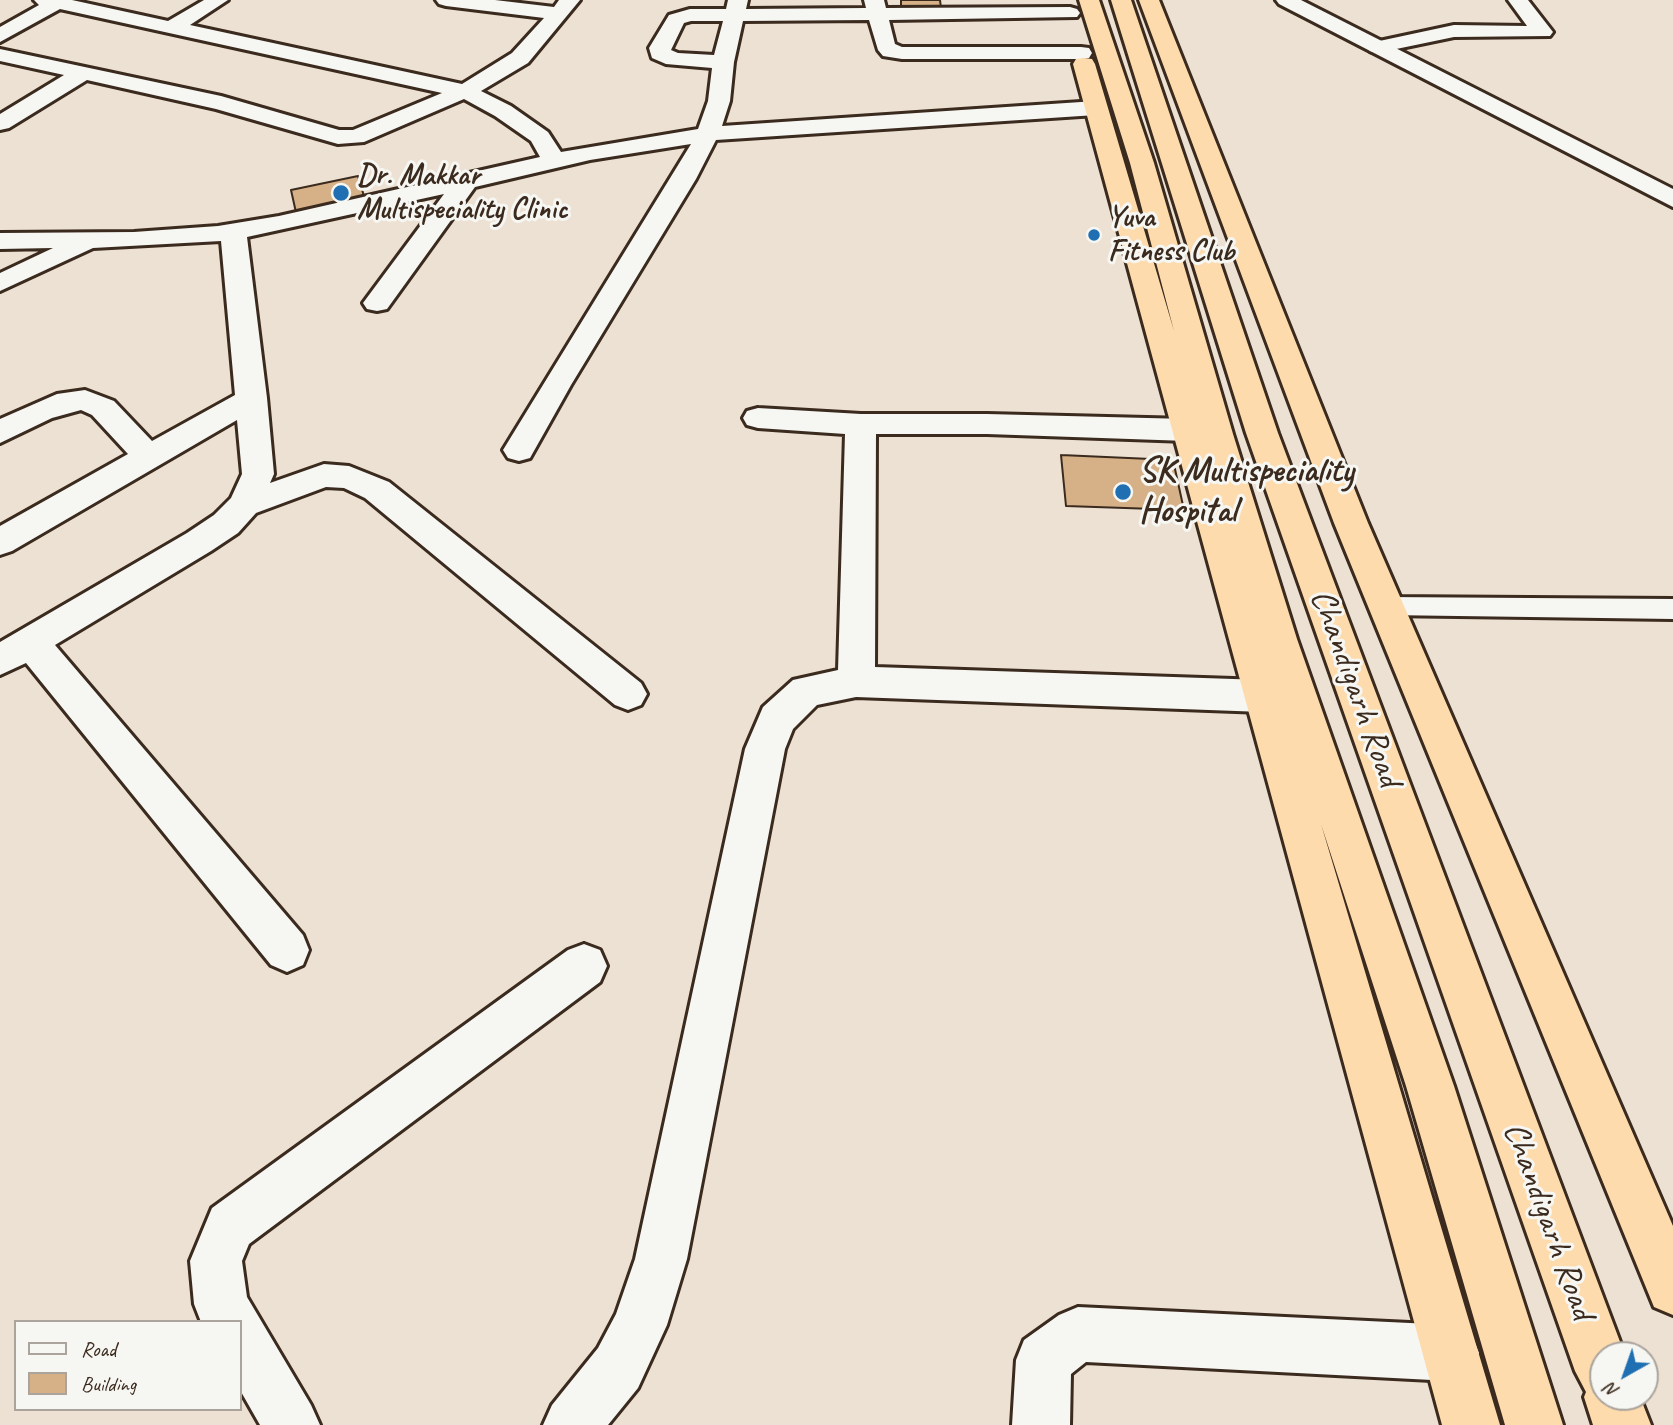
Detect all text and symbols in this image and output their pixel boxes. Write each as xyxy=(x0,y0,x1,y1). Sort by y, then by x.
place label: Dr. Makkar Multispeciality Clinic xyxy=(357,158,567,228)
marker: Dr. Makkar Multispeciality Clinic xyxy=(331,183,351,203)
place label: Yuva Fitness Club xyxy=(1108,200,1234,270)
marker: Yuva Fitness Club xyxy=(1086,227,1102,243)
place label: SK Multispeciality Hospital xyxy=(1139,451,1353,533)
marker: SK Multispeciality Hospital xyxy=(1113,482,1133,502)
street label: Chandigarh Road xyxy=(1300,584,1410,792)
street label: Chandigarh Road xyxy=(1493,1117,1603,1325)
legend xyxy=(14,1320,242,1411)
text: Road xyxy=(81,1336,116,1362)
north arrow xyxy=(1589,1341,1659,1411)
text: Building xyxy=(81,1371,136,1397)
text: N xyxy=(1600,1378,1624,1404)

